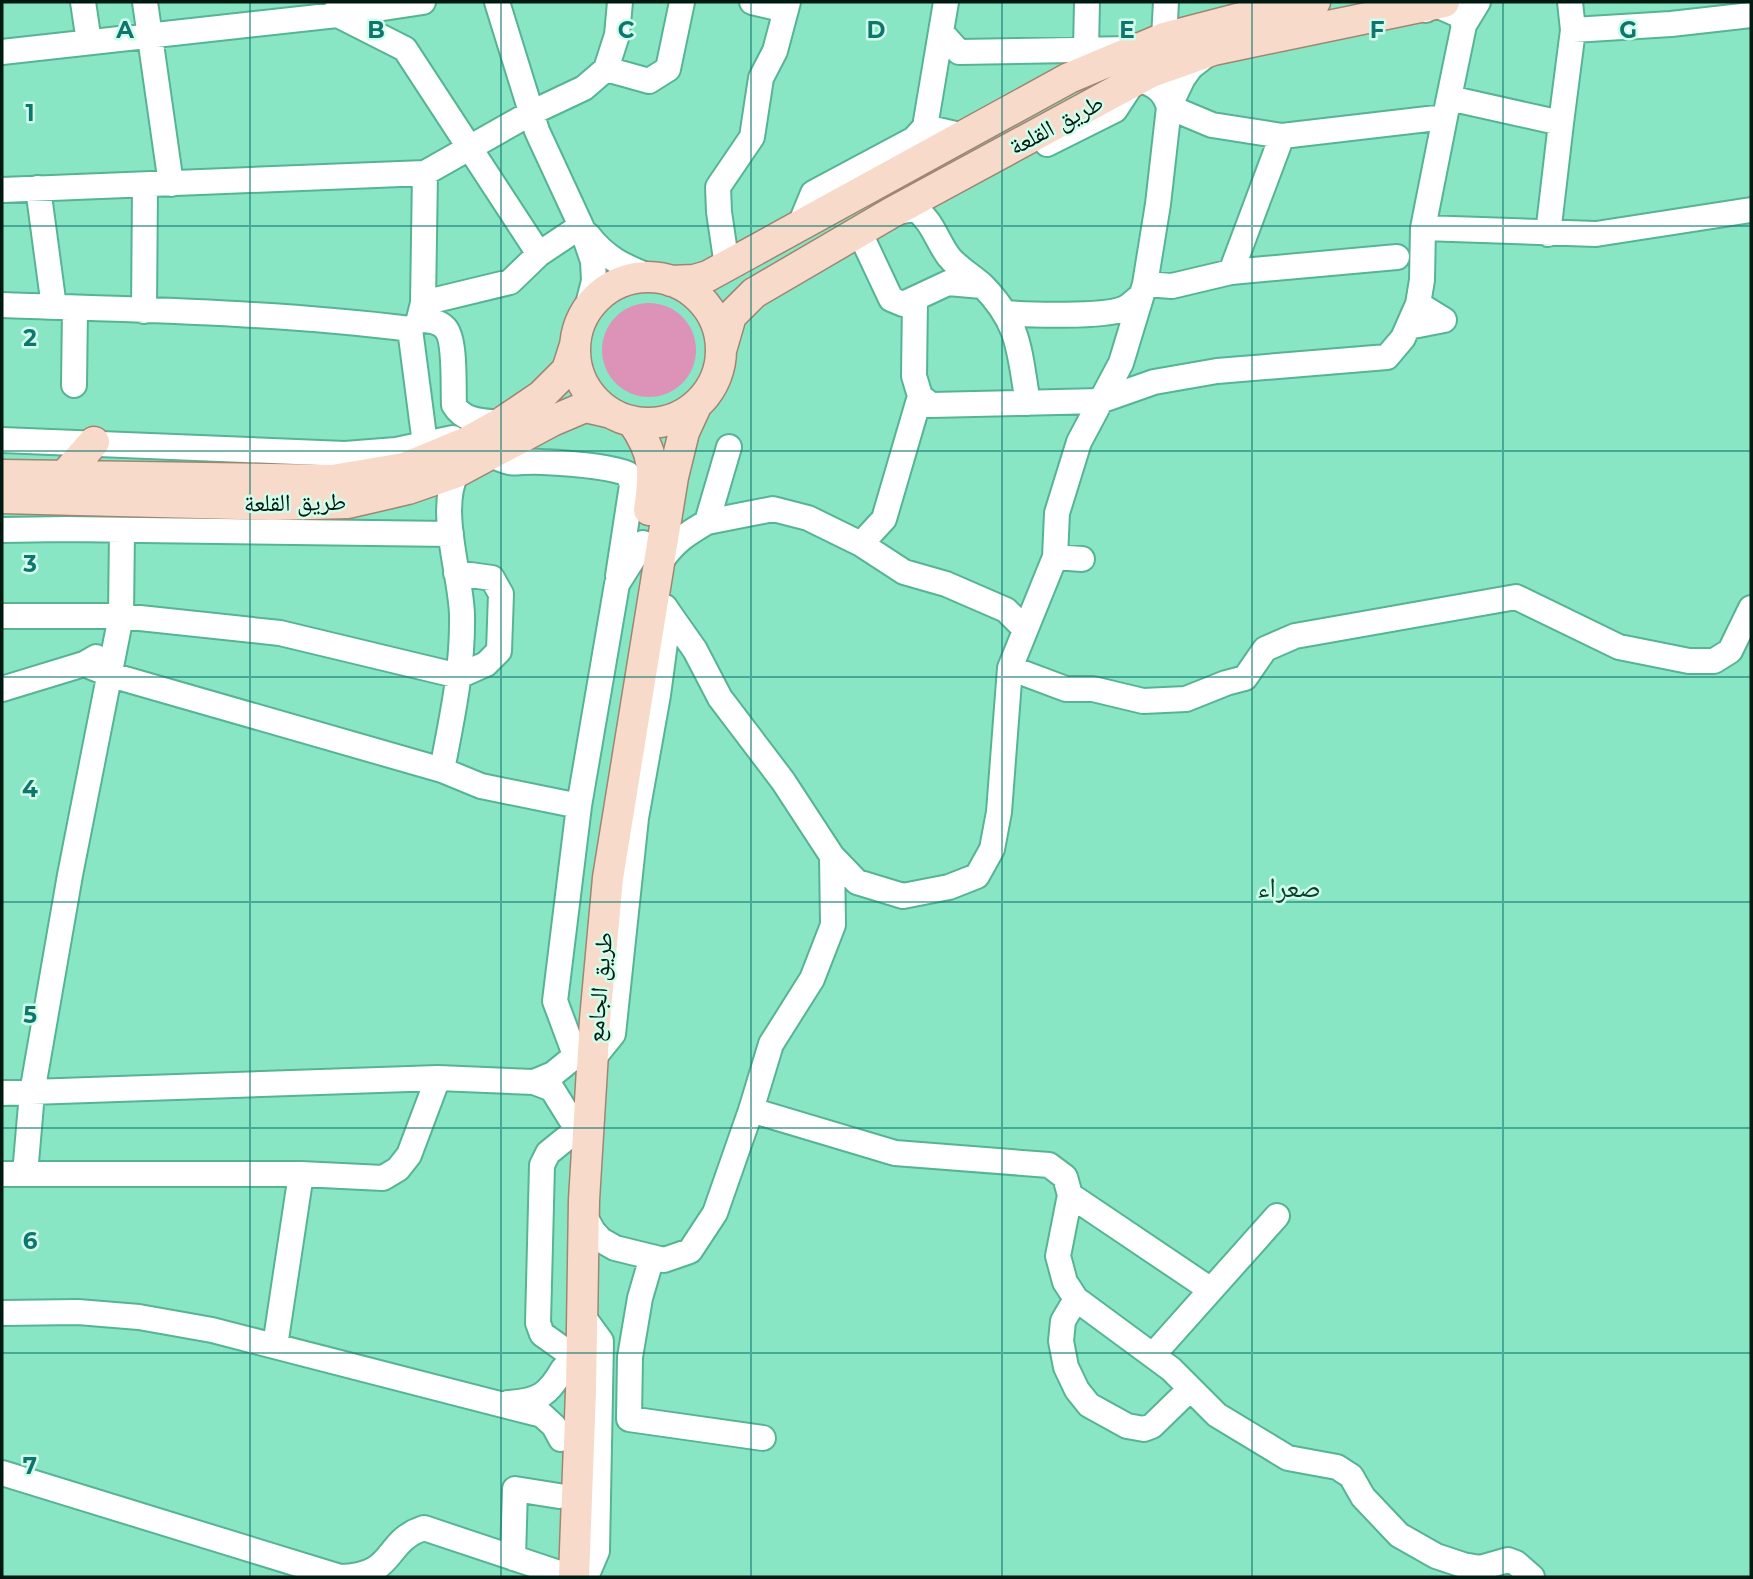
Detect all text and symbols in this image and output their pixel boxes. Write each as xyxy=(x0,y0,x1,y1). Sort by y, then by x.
text: A xyxy=(115,16,134,44)
text: B xyxy=(367,16,385,44)
text: C xyxy=(618,16,635,44)
text: D xyxy=(867,16,886,44)
text: E xyxy=(1119,16,1135,44)
text: F xyxy=(1370,16,1385,44)
text: G xyxy=(1619,16,1637,44)
street label: طريق القلعة xyxy=(1004,87,1108,161)
text: 1 xyxy=(25,99,35,127)
text: 2 xyxy=(23,324,37,352)
street label: طريق القلعة xyxy=(244,487,346,517)
text: 3 xyxy=(22,550,37,578)
text: 4 xyxy=(22,775,38,803)
district label: صعراء xyxy=(1257,870,1321,904)
street label: طريق الجامع xyxy=(580,931,619,1043)
text: 5 xyxy=(23,1001,37,1029)
text: 6 xyxy=(23,1227,38,1255)
text: 7 xyxy=(23,1452,37,1480)

